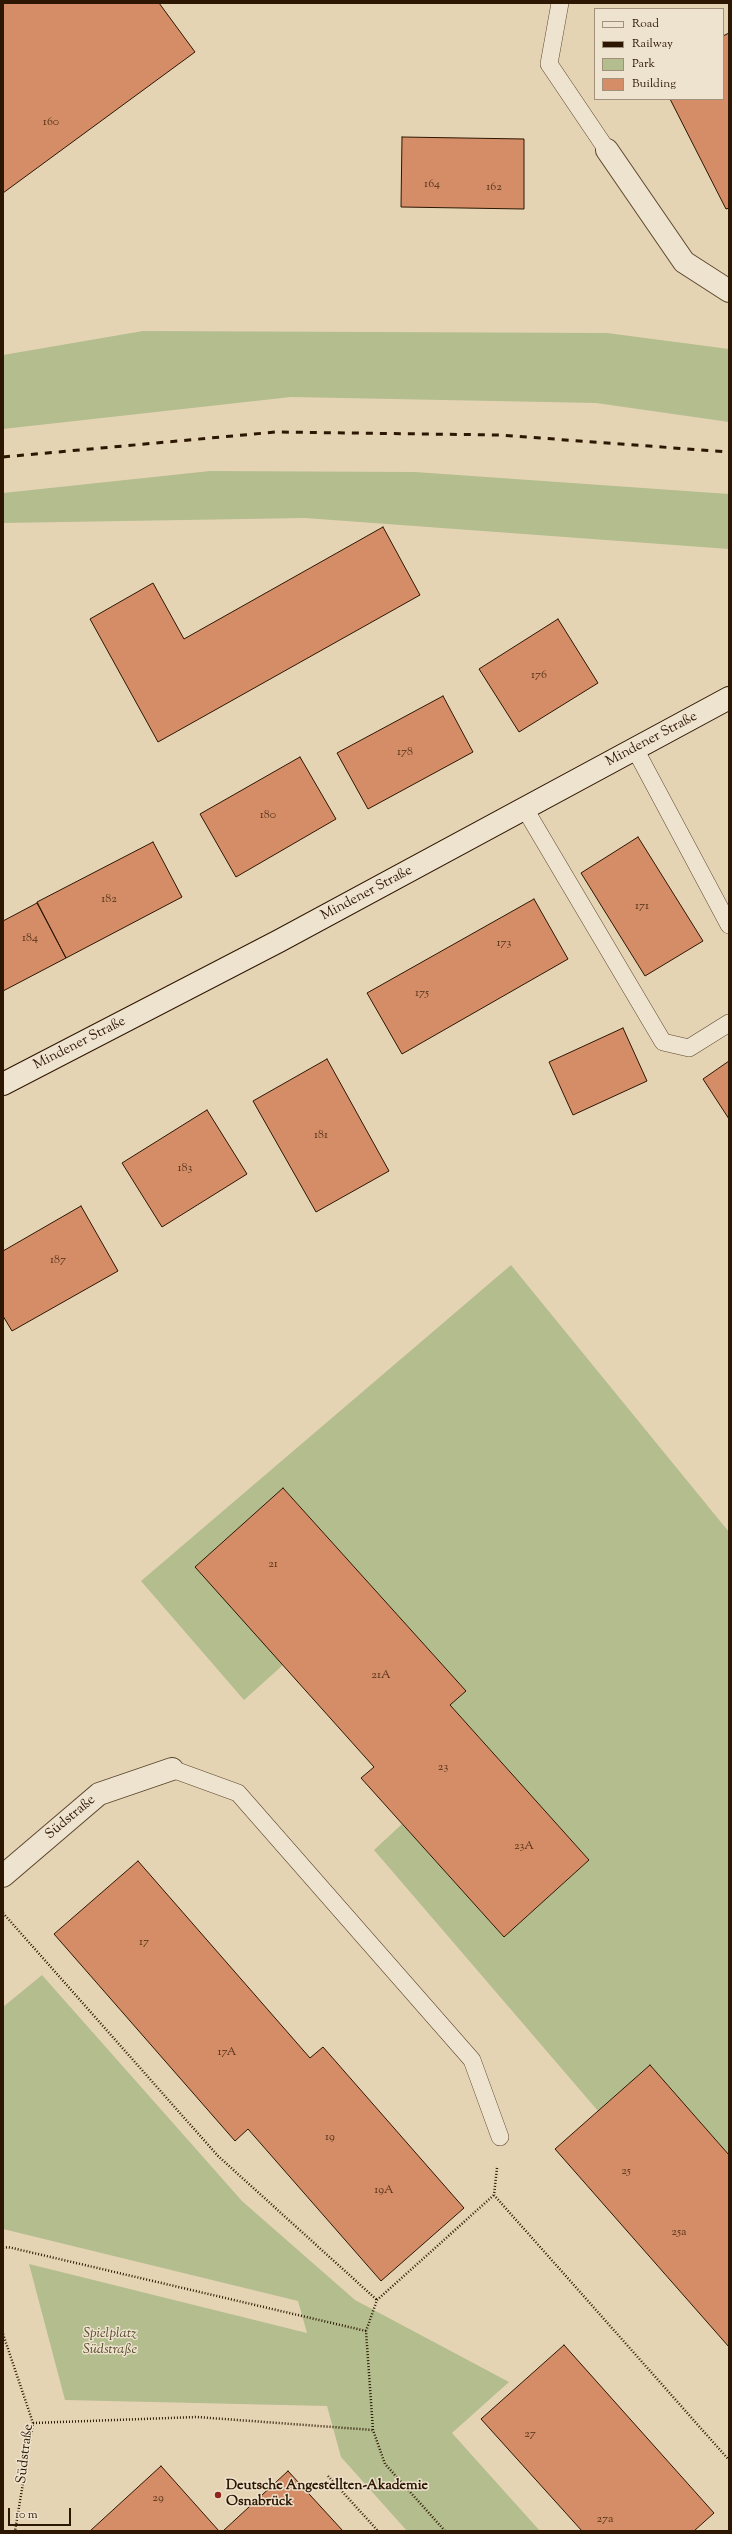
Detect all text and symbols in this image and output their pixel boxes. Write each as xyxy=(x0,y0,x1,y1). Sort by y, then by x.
legend xyxy=(594,8,724,100)
text: Road xyxy=(632,15,659,33)
text: Railway xyxy=(632,35,673,53)
text: Park xyxy=(632,55,655,73)
text: Building xyxy=(632,75,676,93)
house number: 160 xyxy=(43,116,59,130)
house number: 164 xyxy=(424,178,440,192)
house number: 162 xyxy=(486,181,502,195)
house number: 176 xyxy=(531,669,547,683)
street label: Mindener Straße xyxy=(604,709,700,771)
house number: 178 xyxy=(397,746,413,760)
house number: 180 xyxy=(260,809,276,823)
street label: Mindener Straße xyxy=(319,863,415,925)
house number: 182 xyxy=(101,893,117,907)
house number: 171 xyxy=(635,900,649,914)
house number: 184 xyxy=(22,932,38,946)
house number: 173 xyxy=(497,937,511,951)
house number: 175 xyxy=(415,987,429,1001)
street label: Mindener Straße xyxy=(31,1014,129,1074)
house number: 181 xyxy=(314,1129,328,1143)
house number: 183 xyxy=(178,1162,192,1176)
house number: 187 xyxy=(50,1254,66,1268)
house number: 21 xyxy=(268,1558,278,1572)
house number: 21A xyxy=(371,1669,391,1683)
house number: 23 xyxy=(438,1761,448,1775)
street label: Südstraße xyxy=(43,1792,99,1844)
house number: 23A xyxy=(514,1840,534,1854)
house number: 17 xyxy=(139,1936,149,1950)
house number: 17A xyxy=(217,2046,237,2060)
house number: 19 xyxy=(325,2131,335,2145)
house number: 25 xyxy=(621,2165,631,2179)
house number: 19A xyxy=(374,2184,394,2198)
house number: 25a xyxy=(671,2226,687,2240)
park label: Spielplatz Südstraße xyxy=(83,2327,137,2360)
street label: Südstraße xyxy=(14,2423,38,2485)
house number: 27 xyxy=(524,2428,536,2442)
place label: Deutsche Angestellten-Akademie Osnabrück xyxy=(226,2479,428,2512)
marker: Deutsche Angestellten-Akademie Osnabrück xyxy=(213,2490,223,2500)
house number: 29 xyxy=(152,2492,164,2506)
scale bar xyxy=(10,2500,73,2526)
text: 10 m xyxy=(15,2506,38,2524)
house number: 27a xyxy=(596,2513,614,2527)

